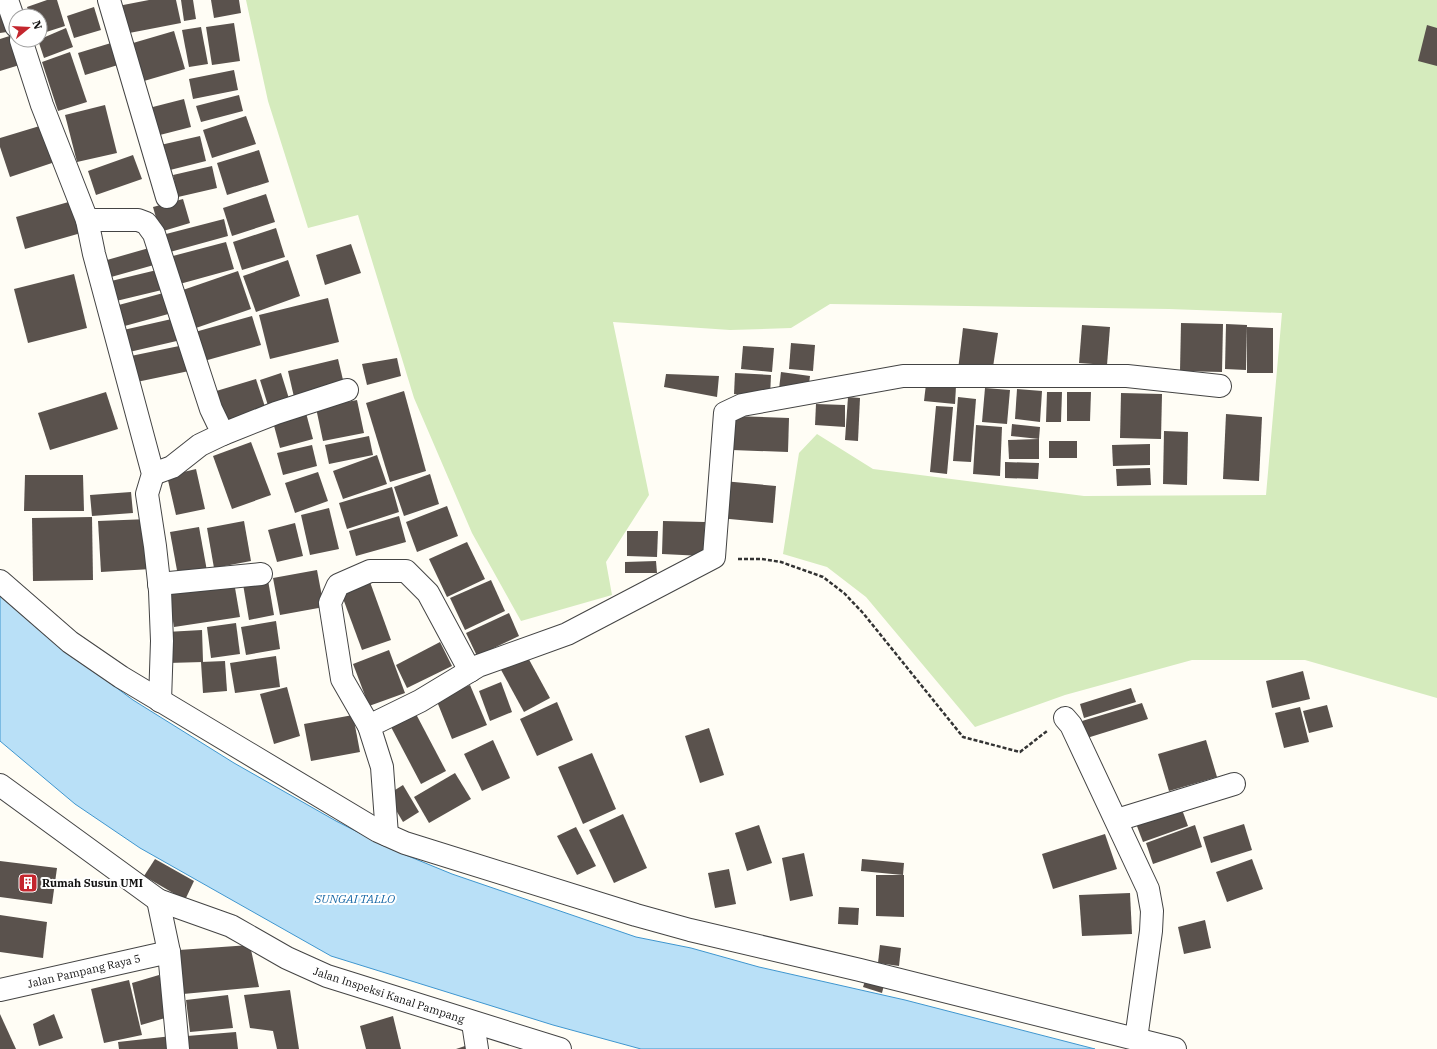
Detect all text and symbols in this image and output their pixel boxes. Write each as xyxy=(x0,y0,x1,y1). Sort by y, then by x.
north arrow xyxy=(8,8,48,48)
text: N xyxy=(30,19,46,31)
building icon: Rumah Susun UMI xyxy=(17,872,39,894)
place label: Rumah Susun UMI xyxy=(42,876,143,890)
water label: SUNGAI TALLO xyxy=(314,891,395,906)
street label: Jalan Pampang Raya 5 xyxy=(26,951,142,991)
street label: Jalan Inspeksi Kanal Pampang xyxy=(312,964,466,1026)

